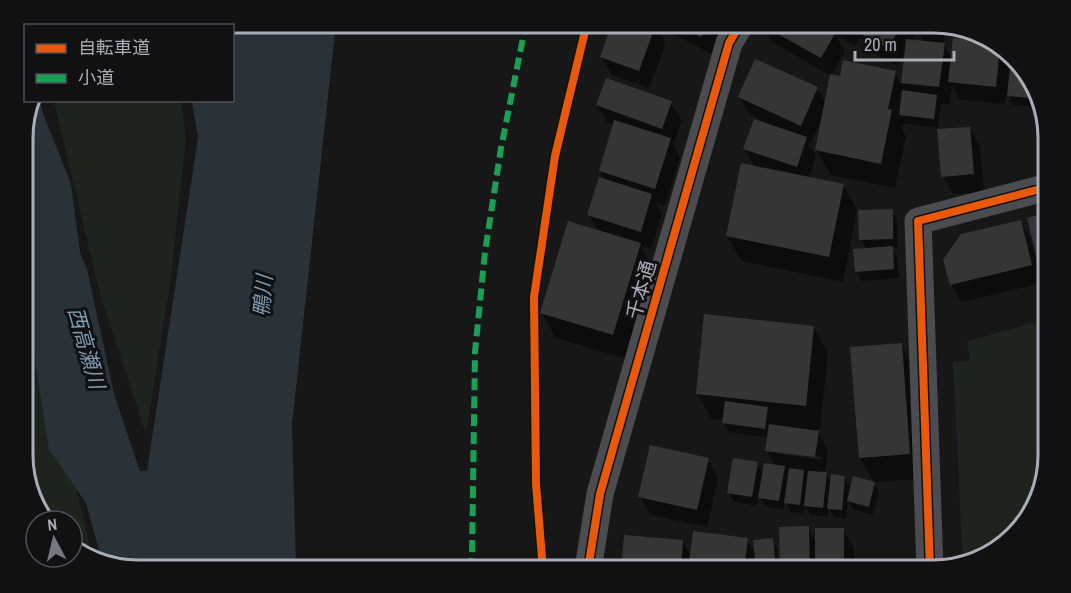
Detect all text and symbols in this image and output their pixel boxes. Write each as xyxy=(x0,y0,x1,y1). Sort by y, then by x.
legend xyxy=(24,24,234,102)
scale bar xyxy=(855,24,954,62)
text: 20 m xyxy=(864,32,897,57)
text: 自転車道 xyxy=(78,35,150,60)
text: 小道 xyxy=(78,65,114,90)
street label: 千本通 xyxy=(619,257,662,322)
water label: 鴨川 xyxy=(246,272,279,318)
water label: 西高瀬川 xyxy=(61,303,113,394)
north arrow xyxy=(24,509,84,569)
text: N xyxy=(46,513,58,536)

